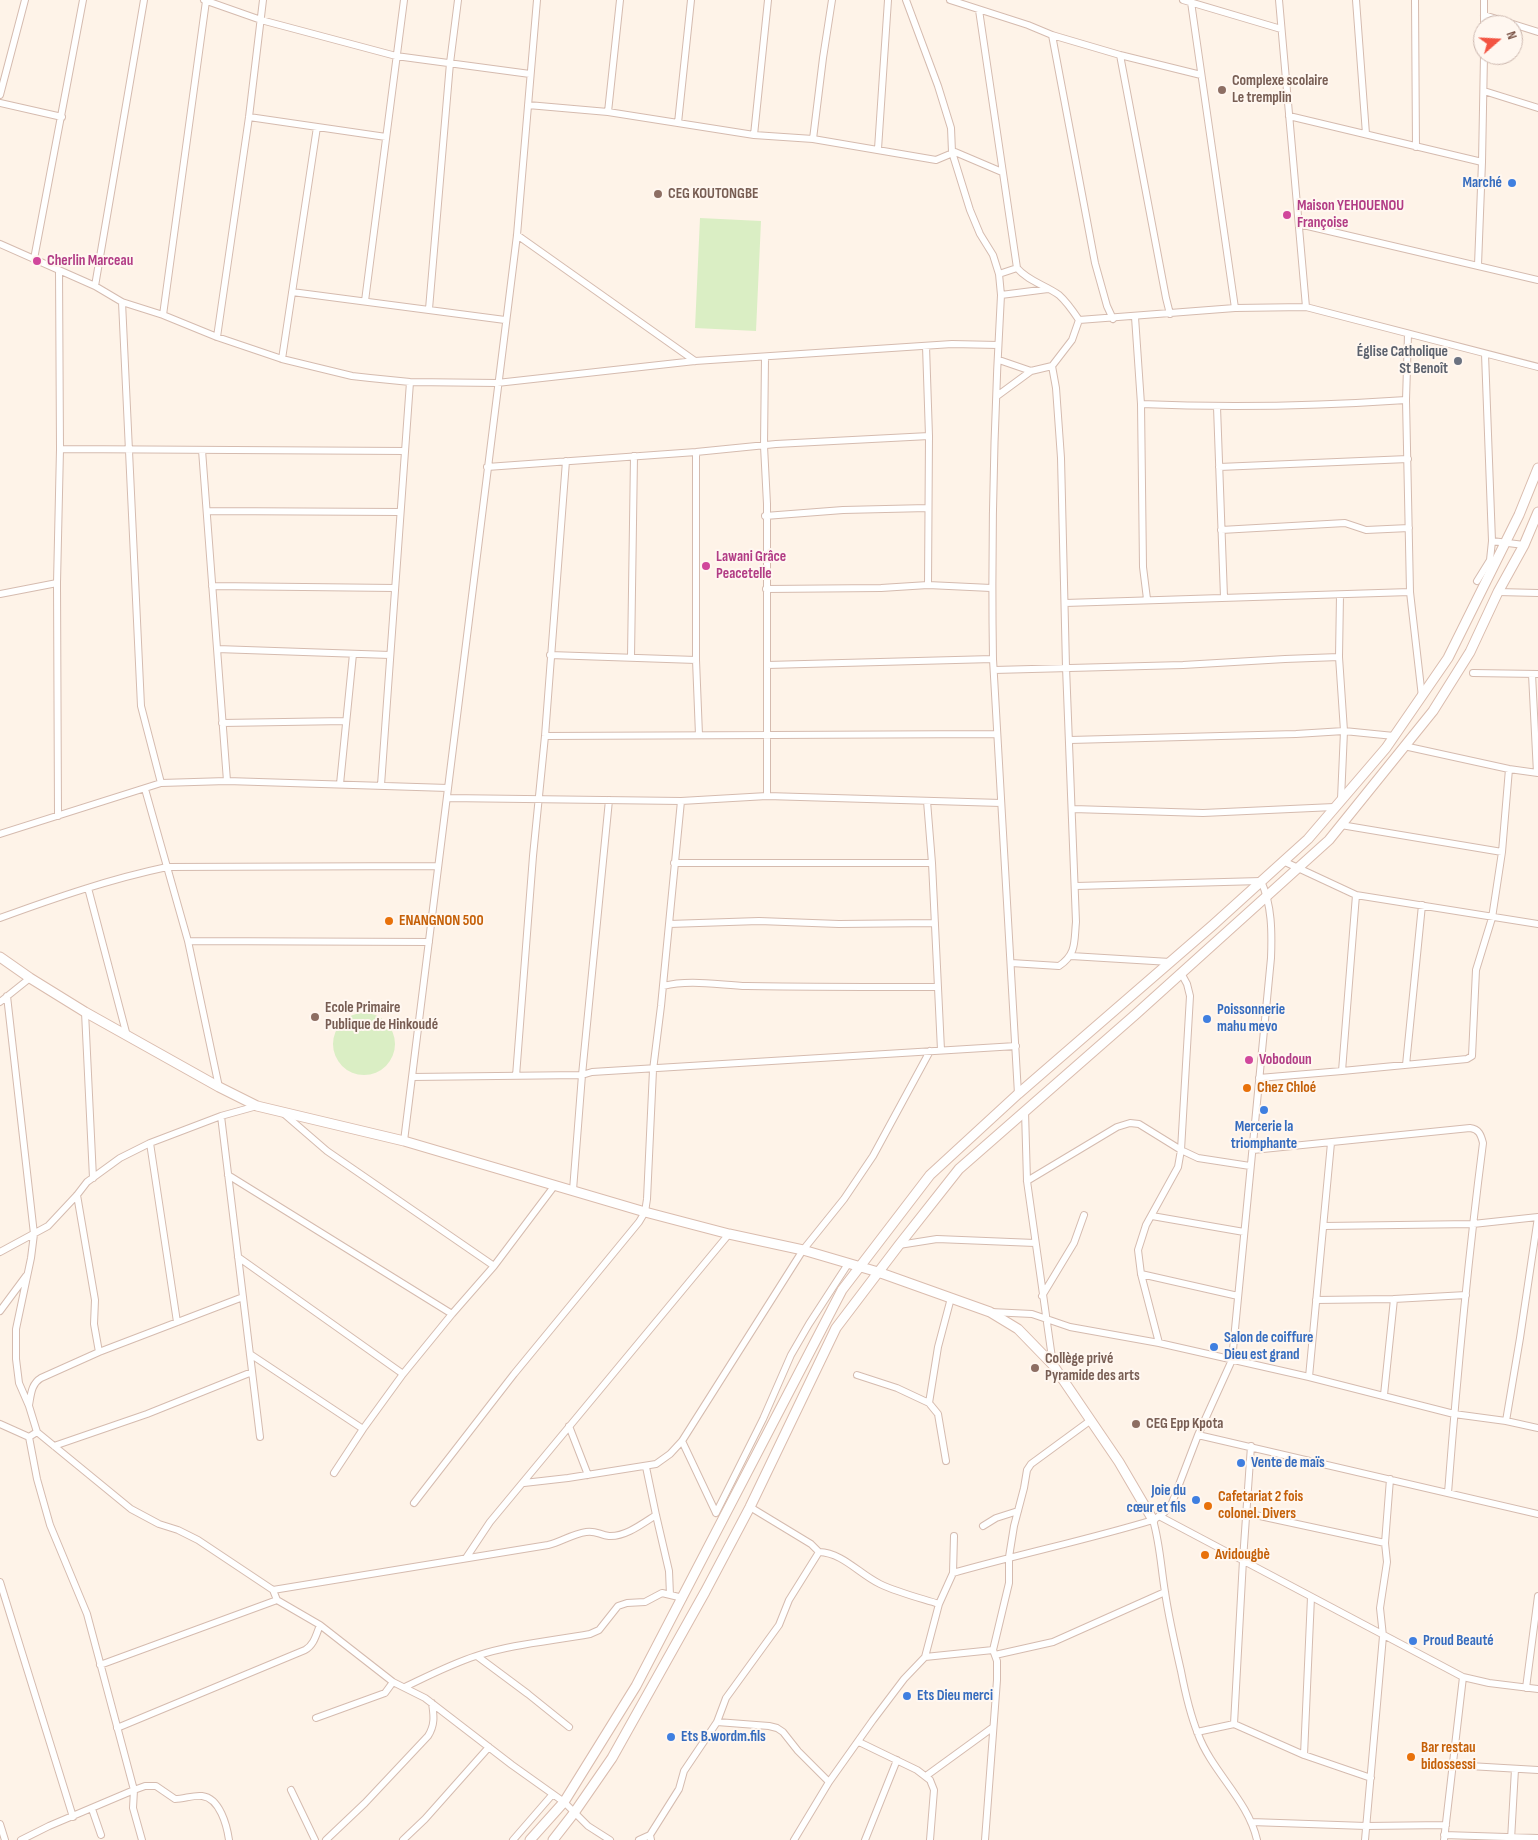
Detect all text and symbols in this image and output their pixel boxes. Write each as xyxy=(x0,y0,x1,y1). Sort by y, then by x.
north arrow xyxy=(1473,15,1523,65)
text: N xyxy=(1502,29,1521,42)
place label: Complexe scolaire Le tremplin xyxy=(1232,72,1328,107)
marker: Complexe scolaire Le tremplin xyxy=(1216,84,1228,96)
place label: Marché xyxy=(1463,174,1502,192)
marker: Marché xyxy=(1506,177,1518,189)
place label: CEG KOUTONGBE xyxy=(668,185,759,203)
marker: CEG KOUTONGBE xyxy=(652,188,664,200)
place label: Maison YEHOUENOU Françoise xyxy=(1297,197,1404,232)
marker: Maison YEHOUENOU Françoise xyxy=(1281,209,1293,221)
place label: Cherlin Marceau xyxy=(47,252,133,270)
marker: Cherlin Marceau xyxy=(31,255,43,267)
place label: Église Catholique St Benoît xyxy=(1357,343,1448,378)
marker: Église Catholique St Benoît xyxy=(1452,355,1464,367)
place label: Lawani Grâce Peacetelle xyxy=(716,548,786,583)
marker: Lawani Grâce Peacetelle xyxy=(700,560,712,572)
place label: ENANGNON 500 xyxy=(399,912,484,930)
marker: ENANGNON 500 xyxy=(383,915,395,927)
place label: Ecole Primaire Publique de Hinkoudé xyxy=(325,999,438,1034)
place label: Poissonnerie mahu mevo xyxy=(1217,1001,1285,1036)
marker: Ecole Primaire Publique de Hinkoudé xyxy=(309,1011,321,1023)
marker: Poissonnerie mahu mevo xyxy=(1201,1013,1213,1025)
place label: Vobodoun xyxy=(1259,1051,1312,1069)
marker: Vobodoun xyxy=(1243,1054,1255,1066)
place label: Chez Chloé xyxy=(1257,1079,1316,1097)
marker: Chez Chloé xyxy=(1241,1082,1253,1094)
marker: Mercerie la triomphante xyxy=(1258,1104,1270,1116)
place label: Mercerie la triomphante xyxy=(1231,1118,1297,1153)
place label: Salon de coiffure Dieu est grand xyxy=(1224,1329,1314,1364)
marker: Salon de coiffure Dieu est grand xyxy=(1208,1341,1220,1353)
place label: Collège privé Pyramide des arts xyxy=(1045,1350,1140,1385)
marker: Collège privé Pyramide des arts xyxy=(1029,1362,1041,1374)
place label: CEG Epp Kpota xyxy=(1146,1415,1223,1433)
marker: CEG Epp Kpota xyxy=(1130,1418,1142,1430)
place label: Vente de maïs xyxy=(1251,1454,1325,1472)
marker: Vente de maïs xyxy=(1235,1457,1247,1469)
place label: Joie du cœur et fils xyxy=(1127,1482,1186,1517)
place label: Cafetariat 2 fois colonel. Divers xyxy=(1218,1488,1303,1523)
marker: Joie du cœur et fils xyxy=(1190,1494,1202,1506)
marker: Cafetariat 2 fois colonel. Divers xyxy=(1202,1500,1214,1512)
place label: Avidougbè xyxy=(1215,1546,1270,1564)
marker: Avidougbè xyxy=(1199,1549,1211,1561)
place label: Proud Beauté xyxy=(1423,1632,1494,1650)
marker: Proud Beauté xyxy=(1407,1635,1419,1647)
place label: Ets Dieu merci xyxy=(917,1687,993,1705)
marker: Ets Dieu merci xyxy=(901,1690,913,1702)
place label: Ets B.wordm.fils xyxy=(681,1728,766,1746)
marker: Ets B.wordm.fils xyxy=(665,1731,677,1743)
place label: Bar restau bidossessi xyxy=(1421,1739,1476,1774)
marker: Bar restau bidossessi xyxy=(1405,1751,1417,1763)

